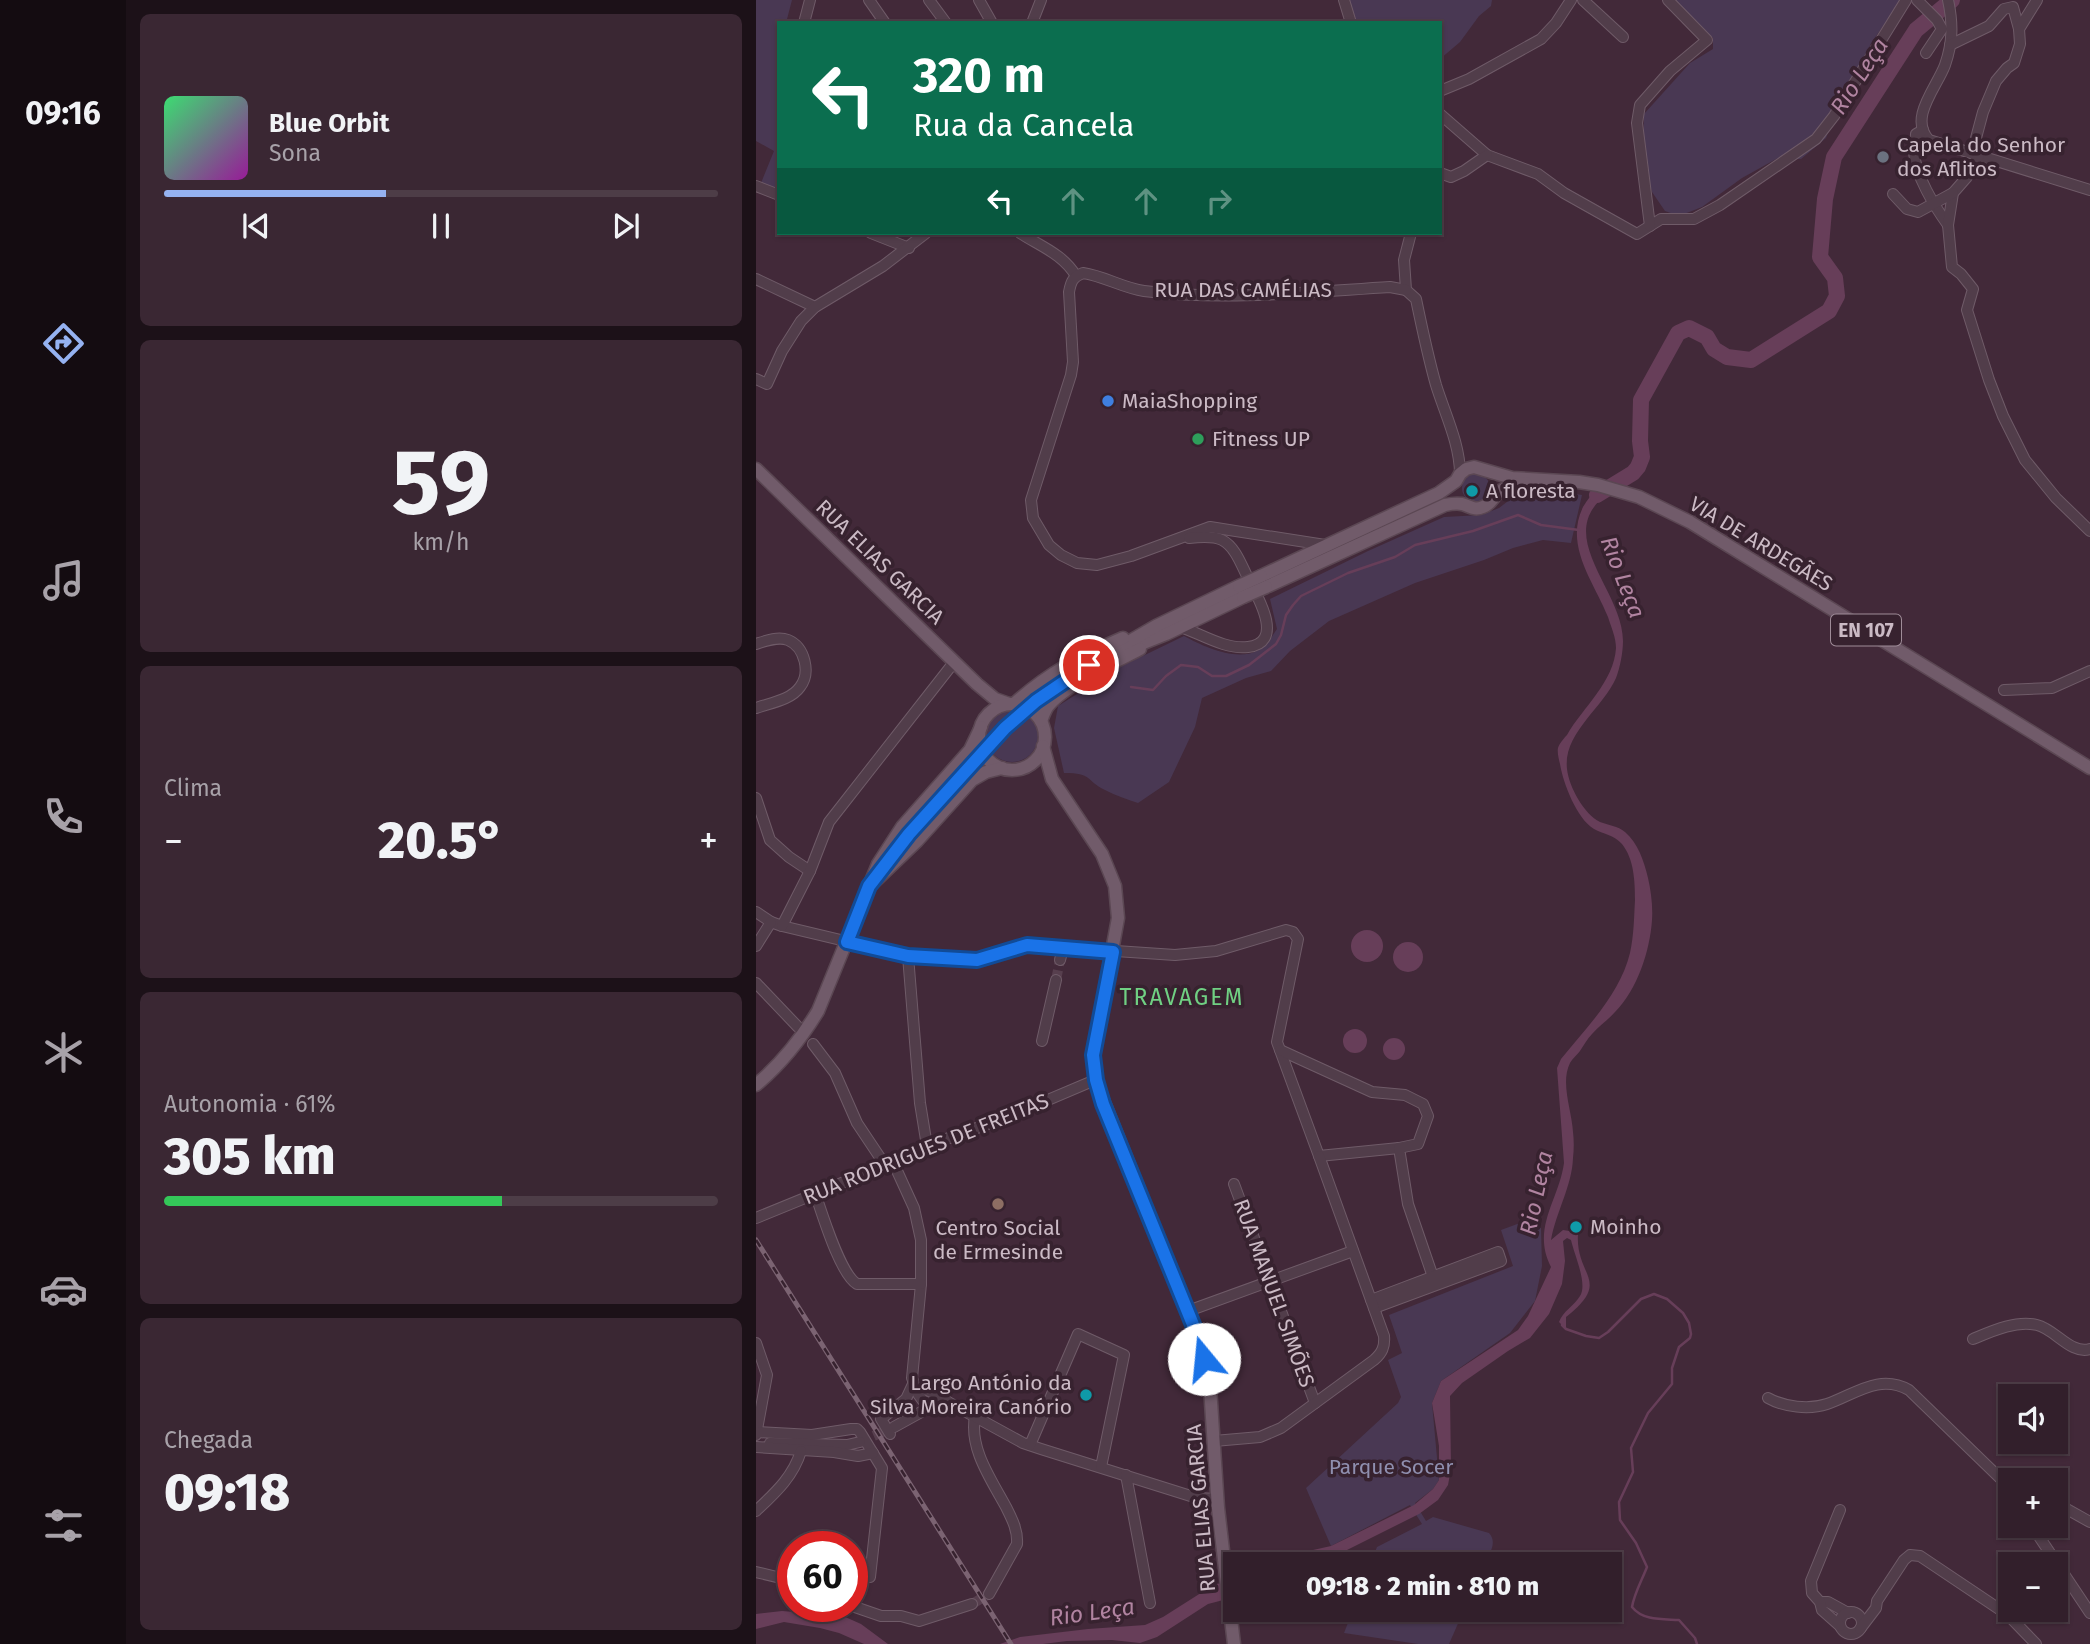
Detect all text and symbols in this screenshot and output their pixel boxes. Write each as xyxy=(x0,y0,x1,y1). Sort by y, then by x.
water label: Rio Leça xyxy=(1824,33,1894,119)
text: 320 m xyxy=(913,46,1045,105)
icon: left xyxy=(798,49,889,140)
text: 09:16 xyxy=(25,94,101,132)
text: Rua da Cancela xyxy=(913,106,1134,144)
text: Blue Orbit xyxy=(269,108,389,139)
place label: Capela do Senhor dos Aflitos xyxy=(1897,132,2065,182)
text: Sona xyxy=(269,139,321,167)
marker: Capela do Senhor dos Aflitos xyxy=(1875,149,1891,165)
icon: left xyxy=(981,182,1019,220)
icon: ahead xyxy=(1054,182,1092,220)
icon: ahead xyxy=(1127,182,1165,220)
icon: right xyxy=(1200,182,1238,220)
icon: previous xyxy=(237,207,275,245)
icon: pause xyxy=(422,207,460,245)
icon: next xyxy=(607,207,645,245)
street label: RUA DAS CAMÉLIAS xyxy=(1154,277,1332,303)
icon: directions xyxy=(39,319,88,368)
place label: MaiaShopping xyxy=(1122,388,1257,414)
marker: MaiaShopping xyxy=(1100,393,1116,409)
place label: Fitness UP xyxy=(1212,426,1310,452)
text: 59 xyxy=(392,428,490,537)
marker: Fitness UP xyxy=(1190,431,1206,447)
place label: A floresta xyxy=(1486,478,1576,504)
marker: A floresta xyxy=(1464,483,1480,499)
street label: VIA DE ARDEGÃES xyxy=(1685,491,1837,597)
street label: RUA ELIAS GARCIA xyxy=(810,494,950,630)
text: km/h xyxy=(413,528,469,556)
water label: Rio Leça xyxy=(1595,532,1651,622)
icon: music xyxy=(39,556,88,605)
road number: EN 107 xyxy=(1831,614,1901,646)
pin xyxy=(1059,635,1119,695)
icon: arrive xyxy=(1070,646,1108,684)
text: Clima xyxy=(164,774,222,802)
icon: phone xyxy=(39,792,88,841)
text: 20.5° xyxy=(378,809,504,872)
text: − xyxy=(164,818,183,864)
text: + xyxy=(699,818,718,864)
district label: TRAVAGEM xyxy=(1120,983,1244,1011)
icon: climate xyxy=(39,1028,88,1077)
street label: RUA RODRIGUES DE FREITAS xyxy=(799,1088,1053,1210)
text: Autonomia · 61% xyxy=(164,1090,335,1118)
text: 305 km xyxy=(164,1125,336,1188)
water label: Rio Leça xyxy=(1513,1148,1559,1238)
street label: RUA MANUEL SIMÕES xyxy=(1228,1195,1320,1391)
marker: Centro Social de Ermesinde xyxy=(990,1196,1006,1212)
place label: Moinho xyxy=(1590,1214,1661,1240)
place label: Centro Social de Ermesinde xyxy=(933,1215,1063,1265)
marker: Moinho xyxy=(1568,1219,1584,1235)
icon: car xyxy=(39,1265,88,1314)
position arrow xyxy=(1167,1322,1241,1396)
place label: Largo António da Silva Moreira Canório xyxy=(870,1370,1072,1420)
map controls xyxy=(1998,1384,2068,1622)
button: sound xyxy=(1998,1384,2068,1454)
marker: Largo António da Silva Moreira Canório xyxy=(1078,1387,1094,1403)
street label: RUA ELIAS GARCIA xyxy=(1181,1423,1221,1593)
text: Chegada xyxy=(164,1426,253,1454)
park label: Parque Socer xyxy=(1329,1454,1453,1480)
text: 09:18 xyxy=(164,1461,290,1524)
button: + xyxy=(1998,1468,2068,1538)
icon: filters xyxy=(39,1501,88,1550)
speed limit sign: 60 xyxy=(777,1531,868,1622)
button: − xyxy=(1998,1552,2068,1622)
text: 09:18 · 2 min · 810 m xyxy=(1306,1571,1539,1602)
water label: Rio Leça xyxy=(1048,1592,1136,1632)

